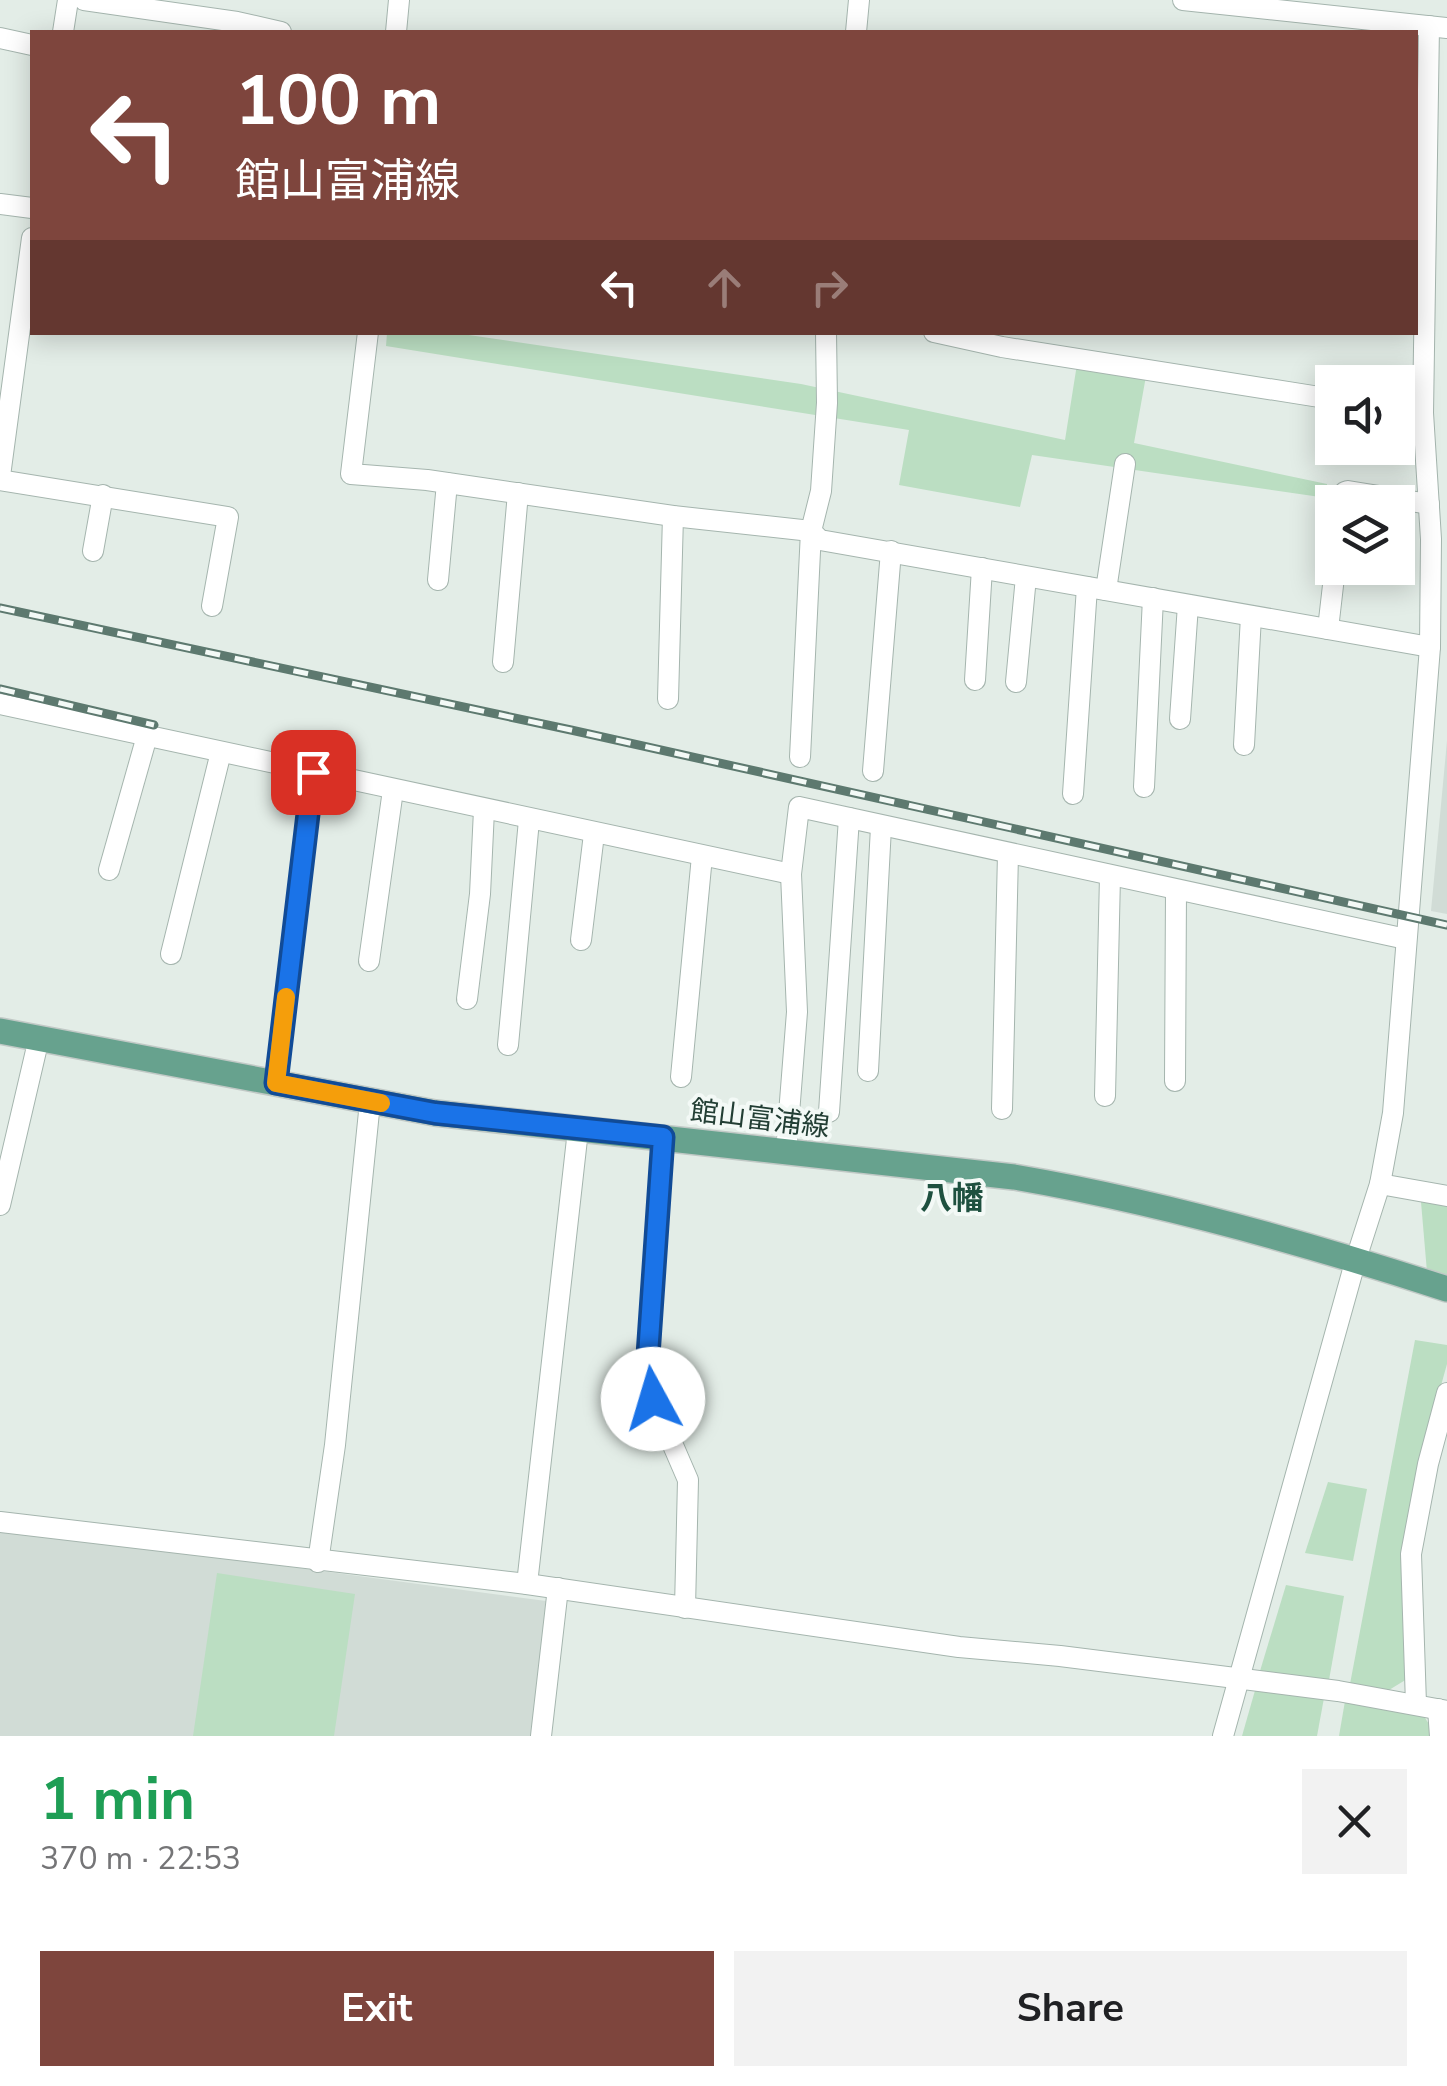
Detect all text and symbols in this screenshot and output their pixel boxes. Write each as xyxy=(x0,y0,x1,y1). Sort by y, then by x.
text: 100 m xyxy=(235,53,441,149)
icon: left xyxy=(70,70,200,200)
text: 館山富浦線 xyxy=(235,151,460,212)
icon: left xyxy=(592,260,647,315)
icon: ahead xyxy=(697,260,752,315)
icon: right xyxy=(802,260,857,315)
map controls xyxy=(1315,365,1415,585)
button: sound xyxy=(1315,365,1415,465)
button: layers xyxy=(1315,485,1415,585)
pin xyxy=(271,730,356,815)
icon: arrive xyxy=(286,745,341,800)
street label: 館山富浦線 xyxy=(688,1092,832,1146)
district label: 八幡 xyxy=(920,1177,984,1220)
position arrow xyxy=(601,1347,705,1451)
text: 1 min xyxy=(40,1758,195,1840)
button: close xyxy=(1302,1769,1407,1874)
text: 370 m · 22:53 xyxy=(40,1837,241,1880)
button: Exit xyxy=(40,1951,714,2066)
button: Share xyxy=(734,1951,1407,2066)

